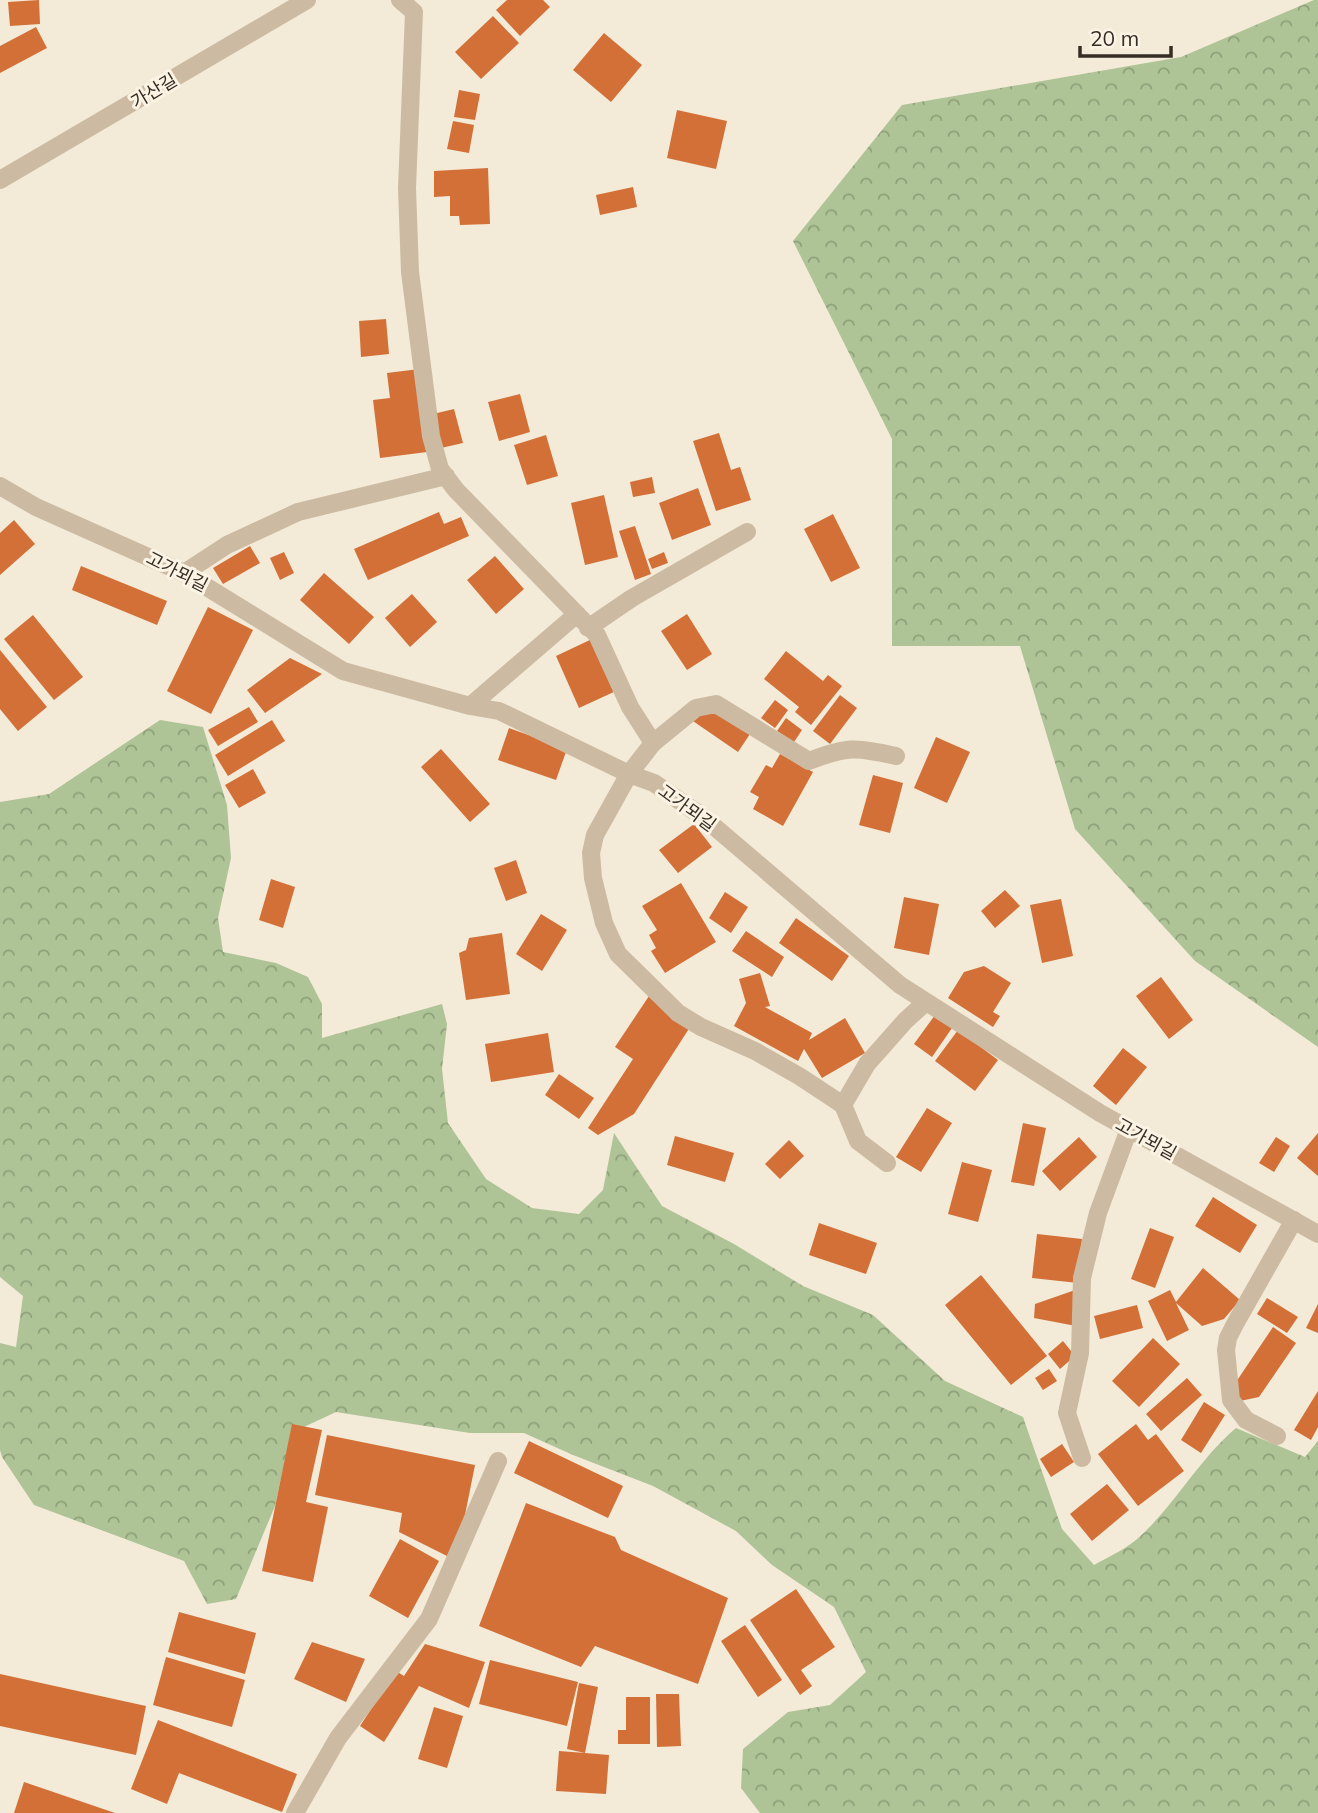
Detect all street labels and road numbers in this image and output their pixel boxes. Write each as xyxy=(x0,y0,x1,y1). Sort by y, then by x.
street label: 가산길 xyxy=(127,68,181,113)
street label: 고가뫼길 xyxy=(142,546,212,597)
street label: 고가뫼길 xyxy=(654,779,721,836)
street label: 고가뫼길 xyxy=(1112,1112,1181,1165)

